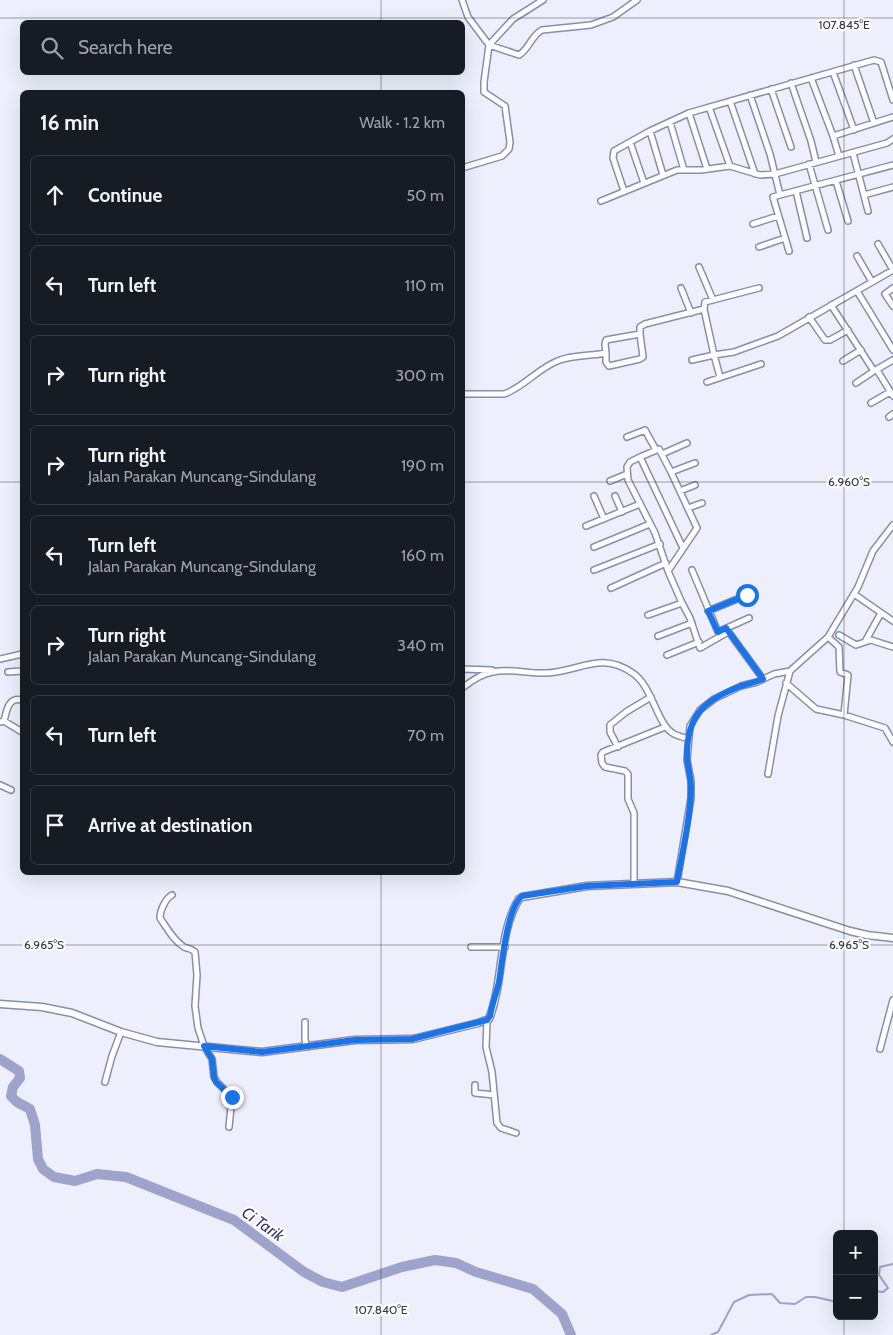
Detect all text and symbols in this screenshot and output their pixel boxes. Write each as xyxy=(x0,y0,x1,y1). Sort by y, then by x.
text: 107.845°E xyxy=(818,17,870,32)
search box xyxy=(20,20,465,75)
icon: search xyxy=(38,34,66,62)
text: Search here xyxy=(78,36,172,59)
text: 16 min xyxy=(40,110,99,135)
text: Walk · 1.2 km xyxy=(359,113,445,132)
icon: ahead xyxy=(41,181,69,209)
text: Continue xyxy=(88,184,162,207)
text: 50 m xyxy=(407,186,444,205)
icon: left xyxy=(41,271,69,299)
text: Turn left xyxy=(88,274,156,297)
text: 110 m xyxy=(405,276,444,295)
icon: right xyxy=(41,361,69,389)
text: Turn right xyxy=(88,364,166,387)
text: 300 m xyxy=(395,366,444,385)
text: Turn right xyxy=(88,444,166,467)
icon: right xyxy=(41,451,69,479)
text: 190 m xyxy=(401,456,444,475)
text: Jalan Parakan Muncang-Sindulang xyxy=(88,467,316,486)
text: 6.960°S xyxy=(828,474,870,489)
text: Turn left xyxy=(88,534,156,557)
icon: left xyxy=(41,541,69,569)
text: 160 m xyxy=(401,546,444,565)
text: Jalan Parakan Muncang-Sindulang xyxy=(88,557,316,576)
route start xyxy=(736,584,759,607)
text: Turn right xyxy=(88,624,166,647)
icon: right xyxy=(41,631,69,659)
text: 340 m xyxy=(397,636,444,655)
text: Jalan Parakan Muncang-Sindulang xyxy=(88,647,316,666)
icon: left xyxy=(41,721,69,749)
text: Turn left xyxy=(88,724,156,747)
text: 70 m xyxy=(407,726,444,745)
icon: arrive xyxy=(41,811,69,839)
text: Arrive at destination xyxy=(88,814,252,837)
text: 6.965°S xyxy=(24,937,64,952)
text: 6.965°S xyxy=(829,937,869,952)
route end xyxy=(221,1086,244,1109)
water label: Ci Tarik xyxy=(238,1203,289,1246)
map controls xyxy=(833,1230,878,1320)
button: + xyxy=(833,1230,878,1275)
button: − xyxy=(833,1275,878,1320)
text: 107.840°E xyxy=(355,1302,408,1317)

